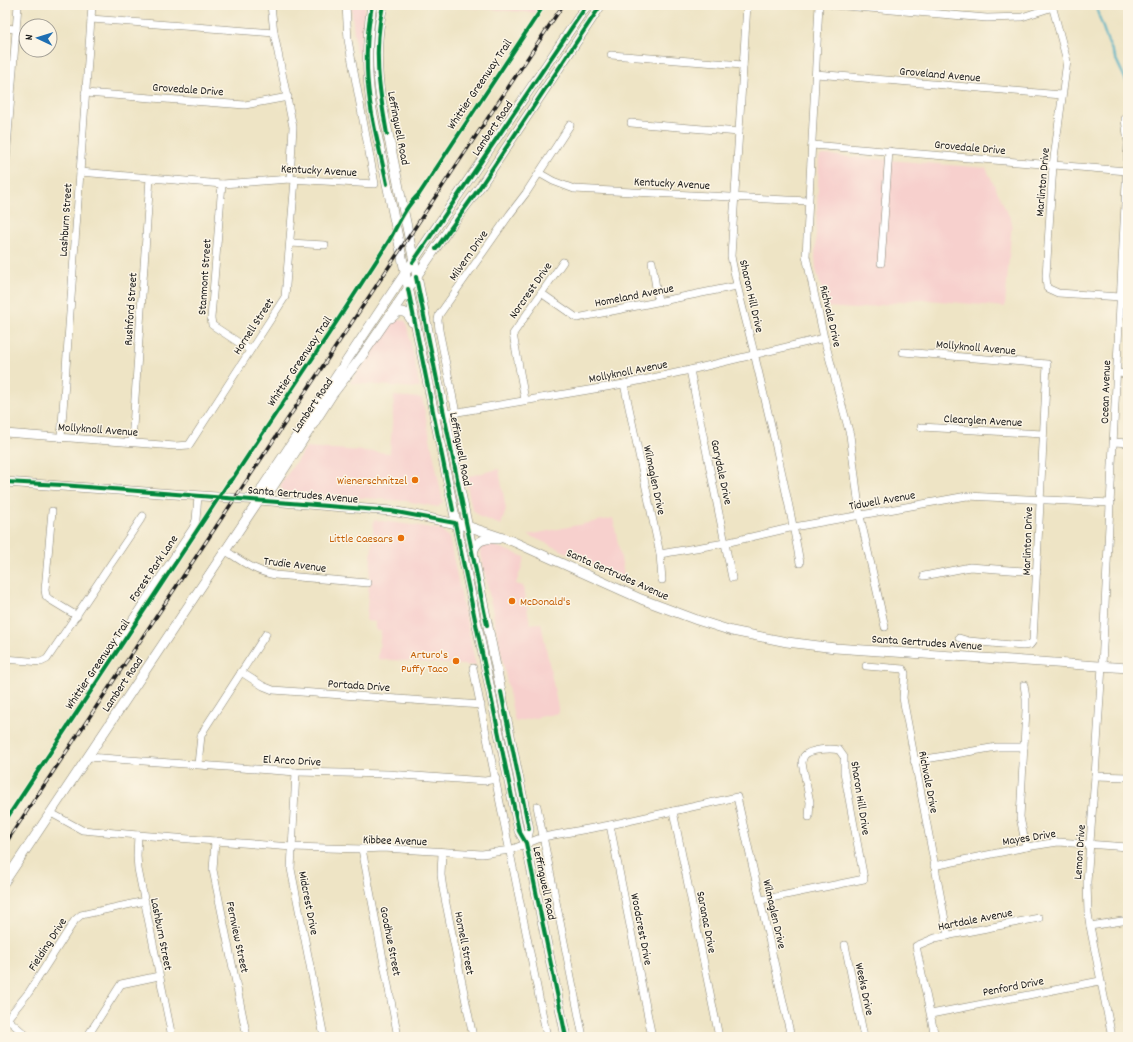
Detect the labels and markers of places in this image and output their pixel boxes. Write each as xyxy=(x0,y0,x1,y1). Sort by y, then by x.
place label: Wienerschnitzel xyxy=(337,473,407,490)
marker: Wienerschnitzel xyxy=(410,475,420,485)
place label: Little Caesars xyxy=(329,531,393,548)
marker: Little Caesars xyxy=(396,533,406,543)
place label: McDonald's xyxy=(520,594,570,611)
marker: McDonald's xyxy=(507,596,517,606)
place label: Arturo's Puffy Taco xyxy=(401,647,448,678)
marker: Arturo's Puffy Taco xyxy=(451,656,461,666)

